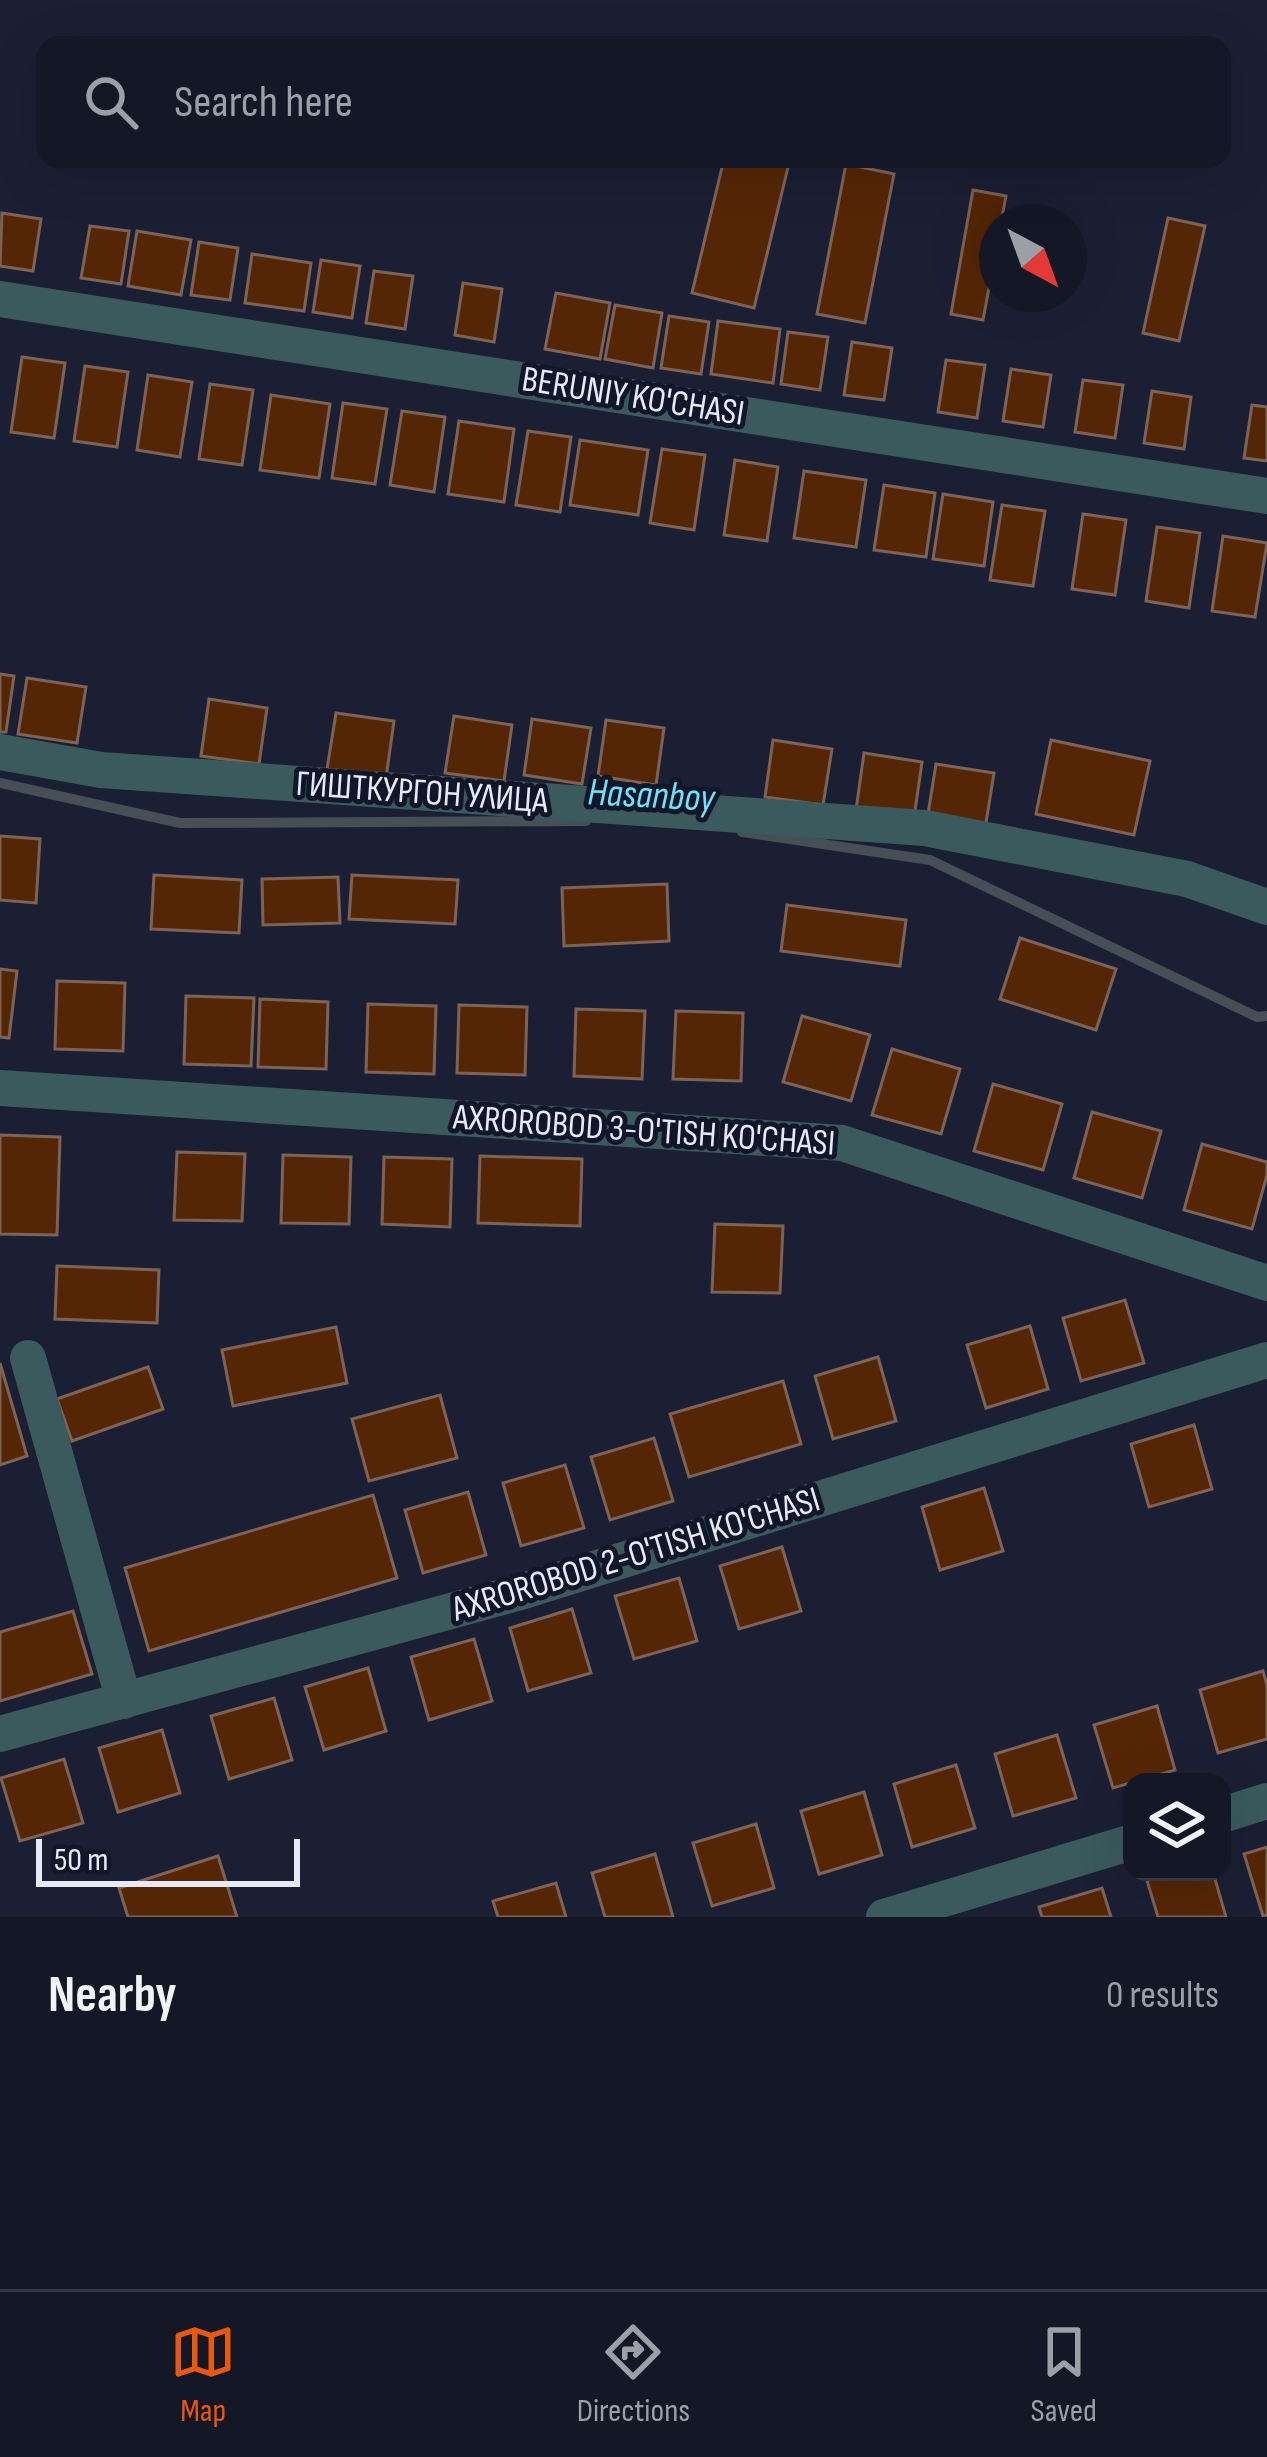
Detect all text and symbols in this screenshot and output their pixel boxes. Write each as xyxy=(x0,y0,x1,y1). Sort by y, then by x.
search box xyxy=(36,36,1231,168)
icon: search xyxy=(78,69,144,135)
text: Search here xyxy=(174,75,353,130)
north arrow xyxy=(979,204,1087,312)
street label: BERUNIY KO'CHASI xyxy=(519,358,747,436)
street label: ГИШТКУРГОН УЛИЦА xyxy=(295,763,550,823)
water label: Hasanboy xyxy=(586,769,717,823)
street label: AXROROBOD 3-O'TISH KO'CHASI xyxy=(451,1096,836,1166)
street label: AXROROBOD 2-O'TISH KO'CHASI xyxy=(446,1479,825,1632)
map controls xyxy=(1123,1773,1231,1881)
button: layers xyxy=(1123,1773,1231,1881)
scale bar xyxy=(36,1833,300,1886)
text: 50 m xyxy=(54,1840,108,1880)
text: Nearby xyxy=(48,1965,177,2026)
text: 0 results xyxy=(1106,1972,1219,2019)
tab: Map xyxy=(170,2319,236,2431)
tab: Directions xyxy=(577,2319,690,2431)
tab: Saved xyxy=(1031,2319,1097,2431)

